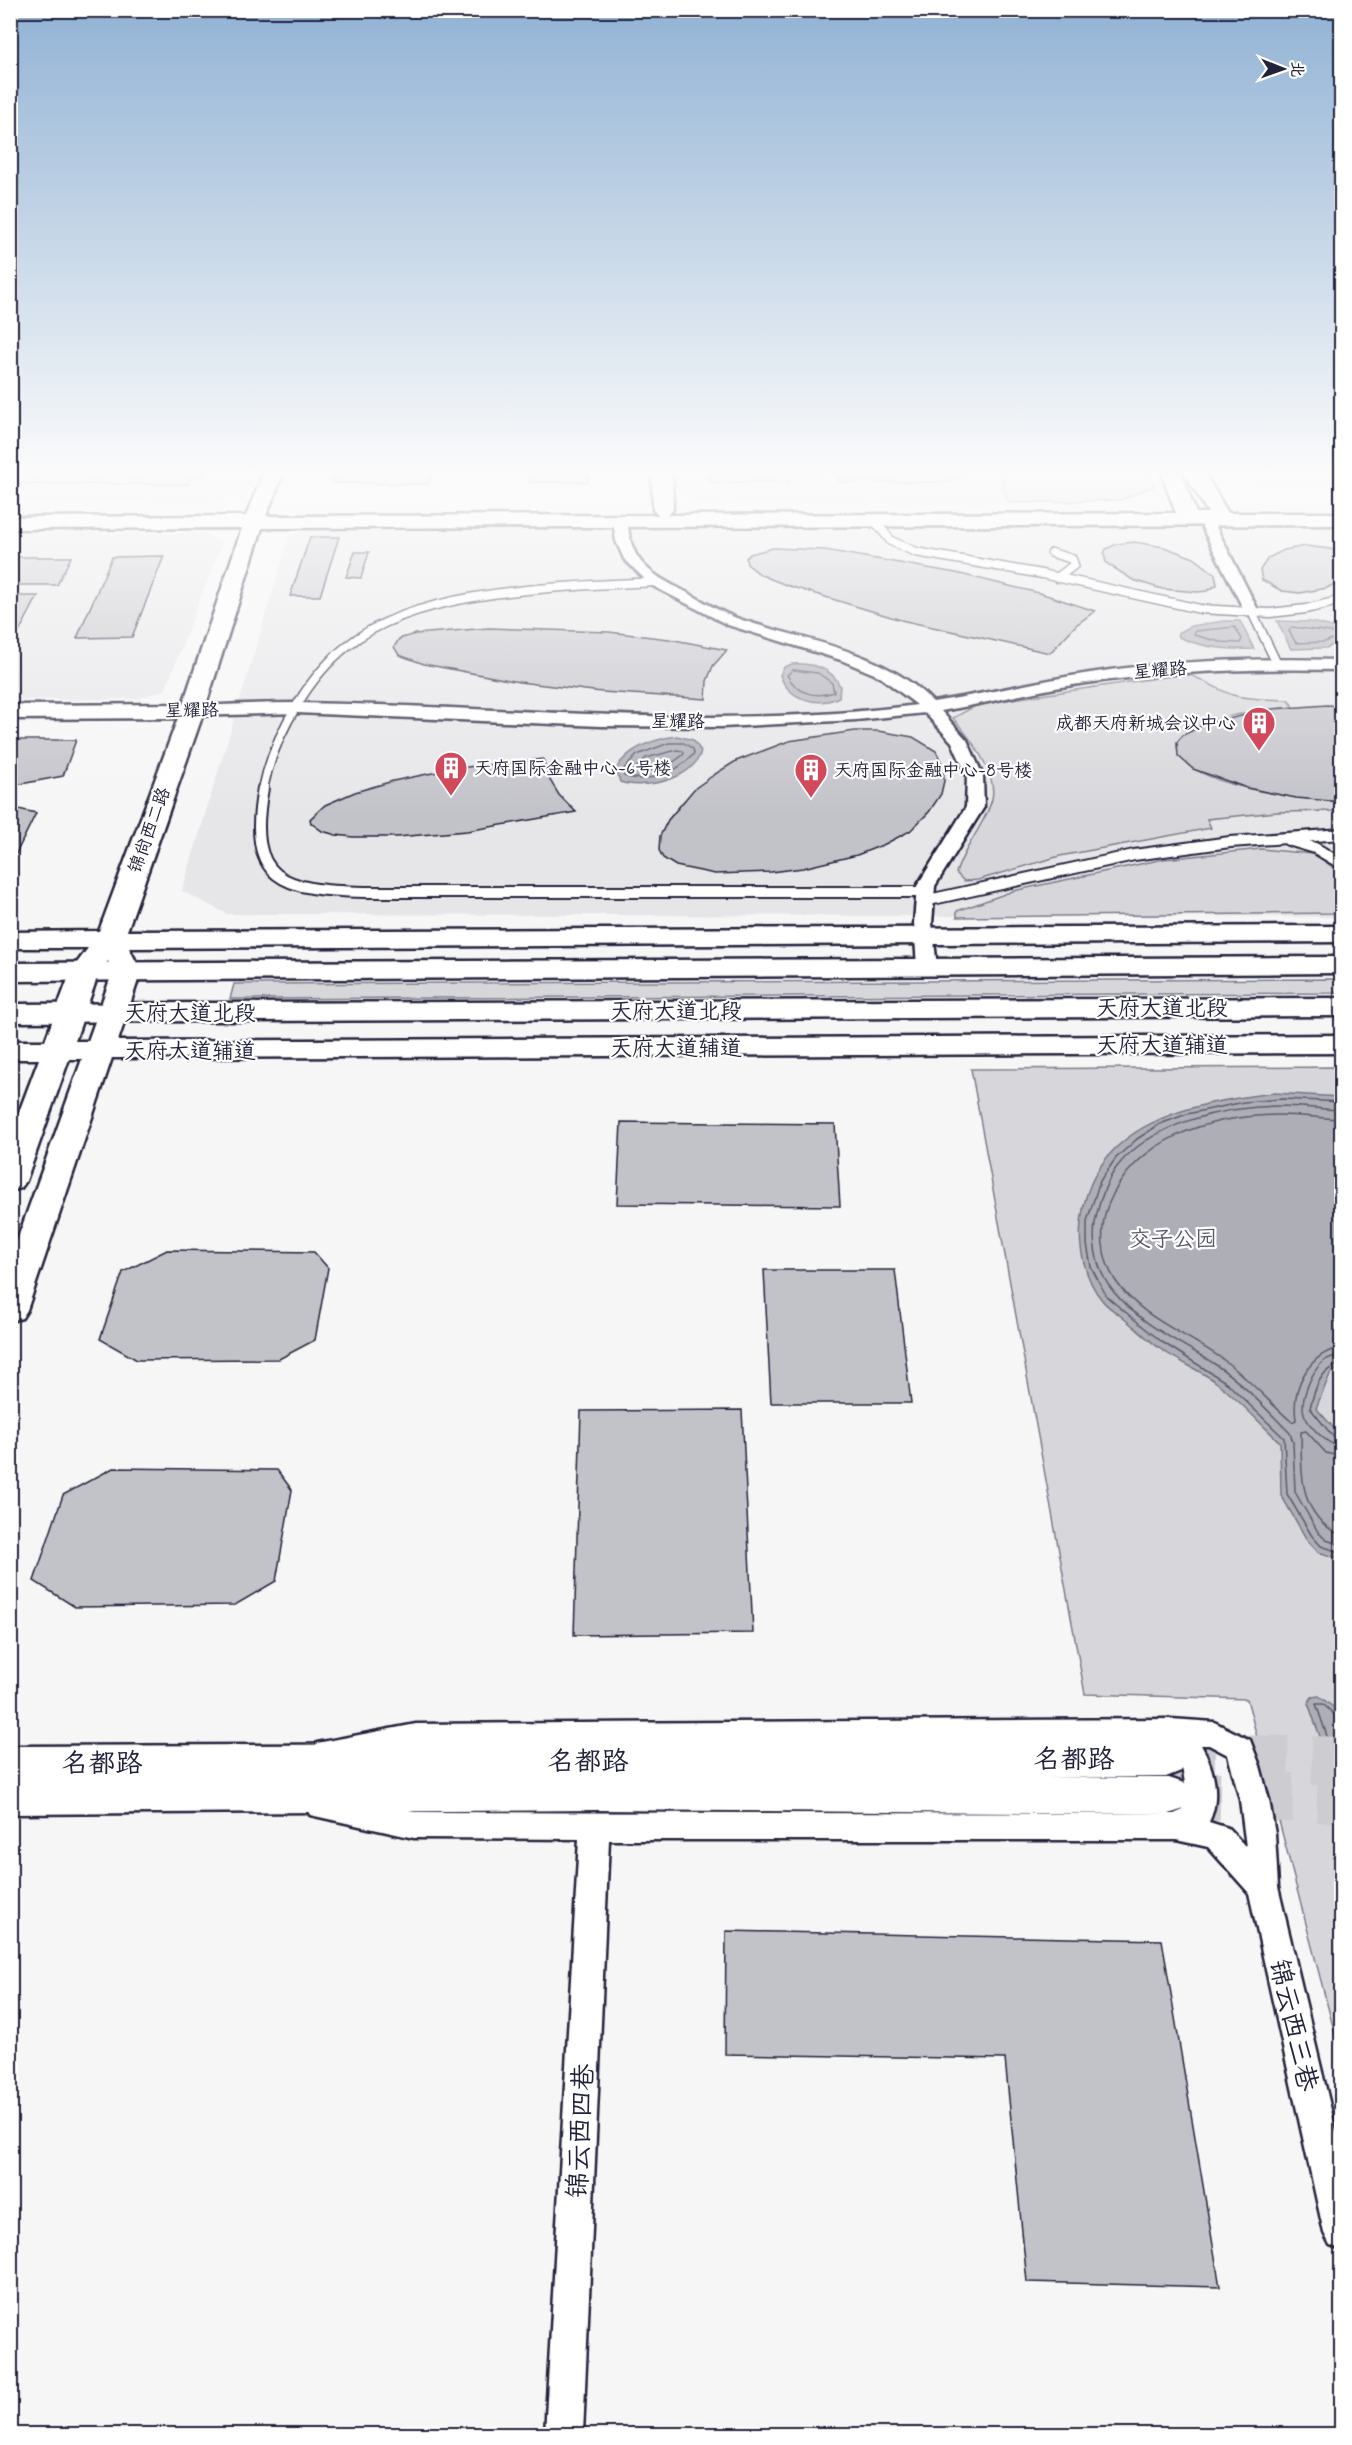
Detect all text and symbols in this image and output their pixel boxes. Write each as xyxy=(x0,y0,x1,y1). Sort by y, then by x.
north arrow xyxy=(1253,39,1313,99)
text: 北 xyxy=(1286,61,1307,77)
street label: 星耀路 xyxy=(1132,657,1188,685)
street label: 星耀路 xyxy=(165,699,219,723)
building icon: 成都天府新城会议中心 xyxy=(1241,705,1277,752)
street label: 星耀路 xyxy=(651,710,705,734)
place label: 成都天府新城会议中心 xyxy=(1056,712,1236,736)
building icon: 天府国际金融中心-6号楼 xyxy=(433,750,469,797)
building icon: 天府国际金融中心-8号楼 xyxy=(793,752,829,799)
place label: 天府国际金融中心-6号楼 xyxy=(474,757,671,781)
place label: 天府国际金融中心-8号楼 xyxy=(834,759,1032,783)
street label: 锦尚西二路 xyxy=(123,784,177,877)
street label: 天府大道北段 xyxy=(1096,995,1228,1023)
street label: 天府大道北段 xyxy=(610,998,742,1026)
street label: 天府大道北段 xyxy=(124,1000,256,1028)
street label: 天府大道辅道 xyxy=(1096,1032,1228,1060)
street label: 天府大道辅道 xyxy=(610,1035,742,1063)
street label: 天府大道辅道 xyxy=(124,1038,256,1066)
park label: 交子公园 xyxy=(1129,1226,1217,1254)
street label: 名都路 xyxy=(1034,1743,1115,1778)
street label: 名都路 xyxy=(548,1745,629,1780)
street label: 名都路 xyxy=(62,1747,143,1782)
street label: 锦云西三巷 xyxy=(1260,1956,1325,2095)
street label: 锦云西四巷 xyxy=(560,2063,603,2199)

